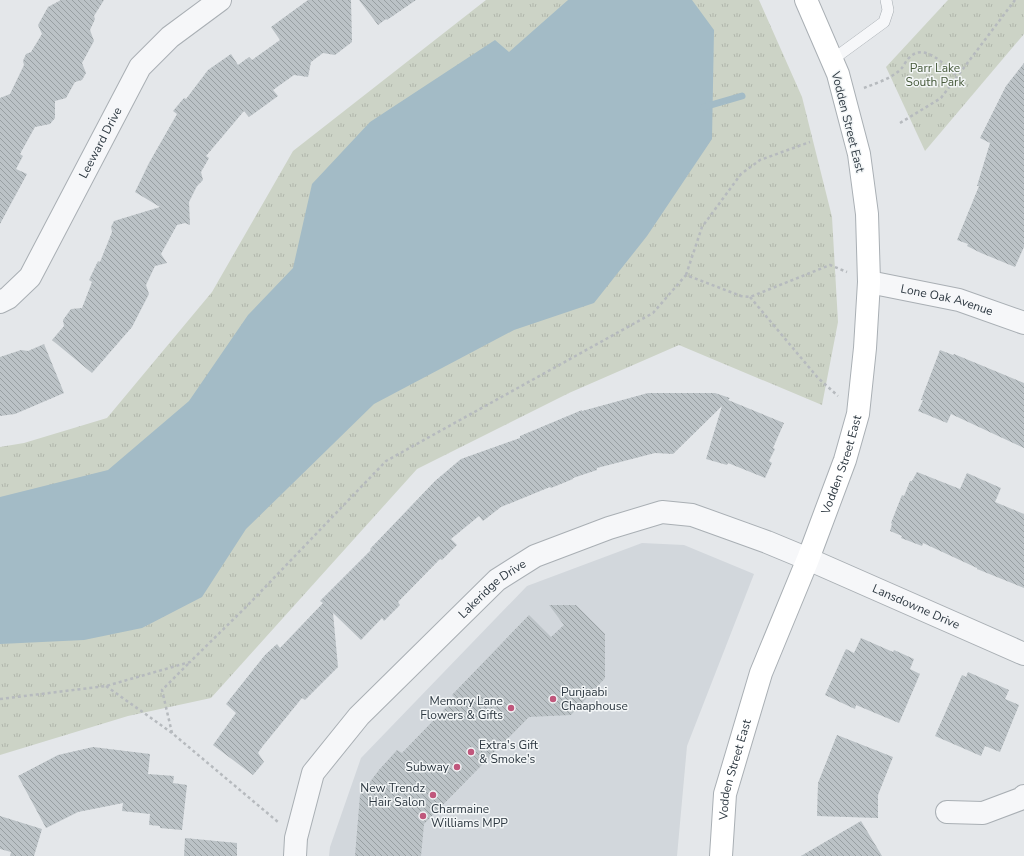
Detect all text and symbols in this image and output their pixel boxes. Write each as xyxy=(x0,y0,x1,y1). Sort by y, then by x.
park label: Parr Lake South Park xyxy=(906,60,965,90)
street label: Vodden Street East xyxy=(827,69,868,175)
street label: Leeward Drive xyxy=(75,104,126,181)
street label: Lone Oak Avenue xyxy=(899,281,995,319)
street label: Vodden Street East xyxy=(817,412,866,517)
street label: Lakeridge Drive xyxy=(455,556,529,622)
street label: Lansdowne Drive xyxy=(870,580,962,633)
place label: Punjaabi Chaaphouse xyxy=(561,684,628,714)
place label: Memory Lane Flowers & Gifts xyxy=(420,693,503,723)
marker: Punjaabi Chaaphouse xyxy=(548,694,558,704)
marker: Memory Lane Flowers & Gifts xyxy=(506,703,516,713)
street label: Vodden Street East xyxy=(715,716,755,821)
place label: Extra's Gift & Smoke's xyxy=(479,737,539,767)
marker: Extra's Gift & Smoke's xyxy=(466,747,476,757)
place label: Subway xyxy=(406,759,450,775)
marker: Subway xyxy=(452,762,462,772)
place label: New Trendz Hair Salon xyxy=(360,780,425,810)
marker: New Trendz Hair Salon xyxy=(428,790,438,800)
place label: Charmaine Williams MPP xyxy=(431,801,508,831)
marker: Charmaine Williams MPP xyxy=(418,811,428,821)

